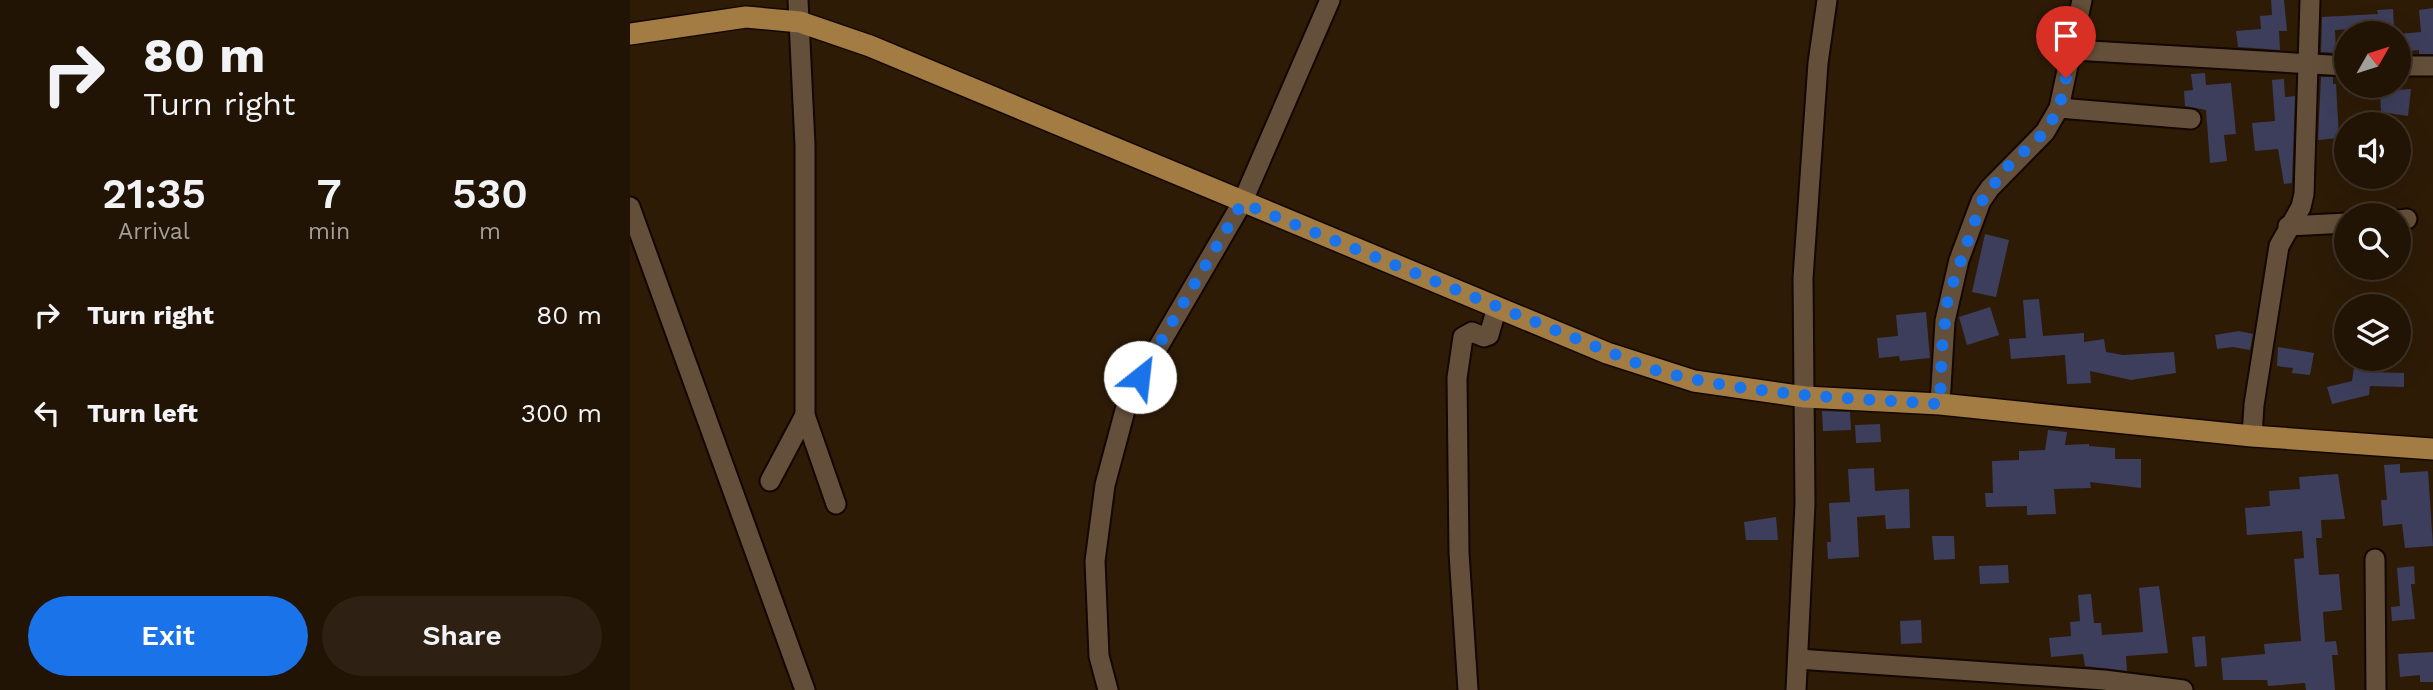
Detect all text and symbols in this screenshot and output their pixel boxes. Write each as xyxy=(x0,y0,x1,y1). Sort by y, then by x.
pin xyxy=(2036,6,2096,78)
icon: arrive xyxy=(2047,17,2085,55)
north arrow xyxy=(2334,21,2412,98)
map controls xyxy=(2334,21,2411,371)
text: 80 m xyxy=(143,26,265,84)
icon: right xyxy=(28,28,119,119)
text: Turn right xyxy=(143,85,295,123)
button: sound xyxy=(2334,112,2411,189)
text: 21:35 xyxy=(102,169,206,218)
text: 7 xyxy=(317,169,341,218)
text: 530 xyxy=(452,169,528,218)
button: search xyxy=(2334,203,2411,280)
text: Arrival xyxy=(118,218,190,245)
text: min xyxy=(308,218,350,245)
text: m xyxy=(479,218,501,245)
button: layers xyxy=(2334,294,2411,371)
icon: right xyxy=(28,296,66,334)
text: Turn right xyxy=(87,300,214,330)
text: 80 m xyxy=(536,300,602,330)
position arrow xyxy=(1103,340,1177,414)
icon: left xyxy=(28,394,66,432)
text: Turn left xyxy=(87,398,198,428)
text: 300 m xyxy=(521,398,602,428)
button: Exit xyxy=(28,596,308,676)
button: Share xyxy=(322,596,602,676)

